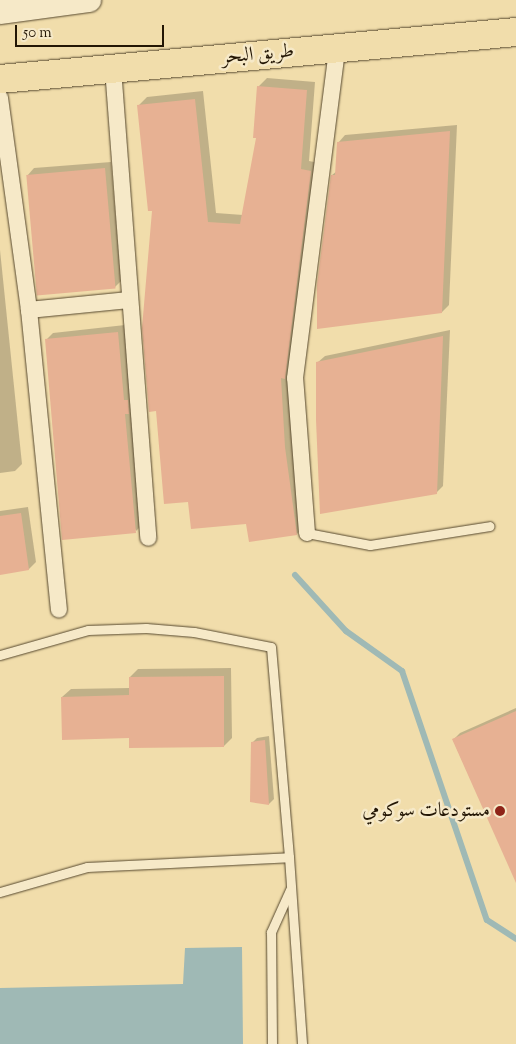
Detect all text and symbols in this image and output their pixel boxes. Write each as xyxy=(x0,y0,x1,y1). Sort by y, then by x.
scale bar xyxy=(18,15,166,47)
text: 50 m xyxy=(23,23,52,44)
street label: طريق البحر xyxy=(221,40,295,70)
place label: مستودعات سوكومي xyxy=(362,799,490,823)
marker: مستودعات سوكومي xyxy=(494,805,506,817)

